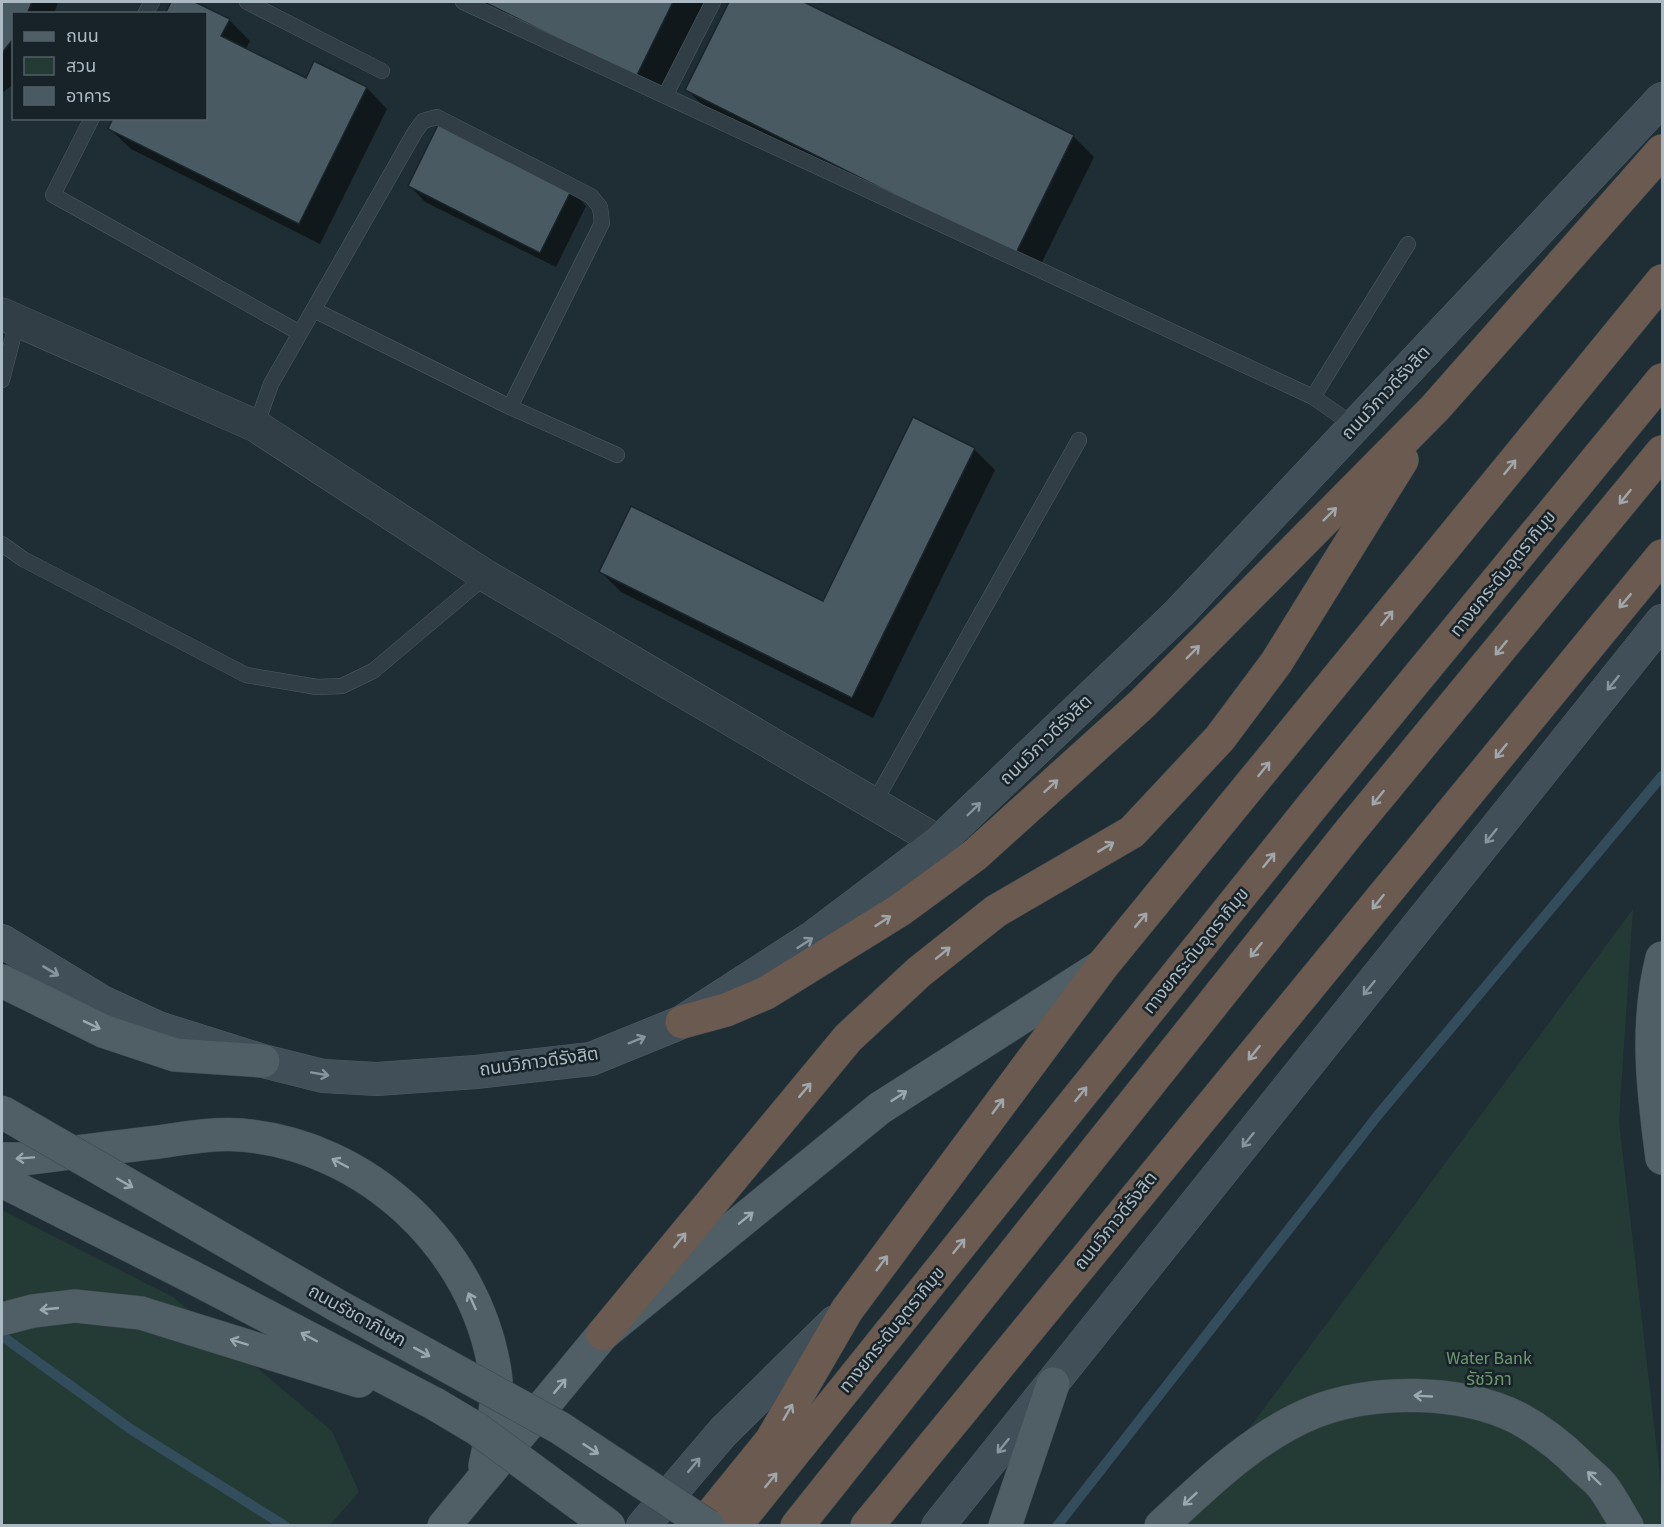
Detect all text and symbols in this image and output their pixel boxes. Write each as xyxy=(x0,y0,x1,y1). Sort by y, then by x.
legend xyxy=(12,12,207,120)
text: ถนน xyxy=(66,24,99,49)
text: สวน xyxy=(66,54,96,79)
text: อาคาร xyxy=(66,84,111,109)
street label: ถนนวิภาวดีรังสิต xyxy=(1336,341,1436,445)
one-way arrow xyxy=(1504,459,1517,475)
one-way arrow xyxy=(1619,489,1632,505)
one-way arrow xyxy=(1323,506,1338,521)
street label: ทางยกระดับอุตราภิมุข xyxy=(1444,506,1562,642)
one-way arrow xyxy=(1618,593,1632,608)
one-way arrow xyxy=(1381,610,1394,626)
one-way arrow xyxy=(1495,640,1508,656)
one-way arrow xyxy=(1186,645,1200,660)
one-way arrow xyxy=(1606,675,1619,691)
street label: ถนนวิภาวดีรังสิต xyxy=(994,689,1098,791)
one-way arrow xyxy=(1494,743,1508,758)
one-way arrow xyxy=(1258,761,1271,777)
one-way arrow xyxy=(1044,779,1059,793)
one-way arrow xyxy=(1371,790,1384,806)
one-way arrow xyxy=(966,802,981,816)
one-way arrow xyxy=(1485,827,1498,843)
one-way arrow xyxy=(1097,841,1114,853)
one-way arrow xyxy=(1262,853,1276,868)
street label: ทางยกระดับอุตราภิมุข xyxy=(1137,883,1255,1019)
one-way arrow xyxy=(1371,894,1384,910)
one-way arrow xyxy=(1134,912,1147,928)
one-way arrow xyxy=(875,915,892,928)
one-way arrow xyxy=(796,937,812,949)
one-way arrow xyxy=(1249,942,1262,958)
one-way arrow xyxy=(935,947,951,960)
one-way arrow xyxy=(42,966,59,978)
one-way arrow xyxy=(1363,980,1376,996)
one-way arrow xyxy=(82,1020,100,1032)
one-way arrow xyxy=(627,1034,645,1045)
street label: ถนนวิภาวดีรังสิต xyxy=(478,1041,600,1083)
one-way arrow xyxy=(1247,1045,1261,1060)
one-way arrow xyxy=(310,1069,330,1080)
one-way arrow xyxy=(798,1082,811,1098)
one-way arrow xyxy=(1075,1086,1088,1102)
one-way arrow xyxy=(890,1090,907,1102)
one-way arrow xyxy=(992,1099,1004,1115)
one-way arrow xyxy=(1241,1132,1254,1148)
one-way arrow xyxy=(16,1153,35,1164)
one-way arrow xyxy=(332,1157,349,1169)
street label: ถนนวิภาวดีรังสิต xyxy=(1069,1166,1163,1276)
one-way arrow xyxy=(116,1178,133,1190)
one-way arrow xyxy=(738,1211,754,1224)
one-way arrow xyxy=(674,1232,687,1248)
one-way arrow xyxy=(953,1238,966,1254)
one-way arrow xyxy=(876,1255,888,1271)
street label: ทางยกระดับอุตราภิมุข xyxy=(833,1262,951,1398)
street label: ถนนรัชดาภิเษก xyxy=(304,1279,410,1353)
one-way arrow xyxy=(466,1292,477,1310)
one-way arrow xyxy=(39,1304,59,1315)
one-way arrow xyxy=(301,1331,319,1342)
one-way arrow xyxy=(230,1336,249,1347)
one-way arrow xyxy=(413,1346,430,1358)
park label: Water Bank รัชวิภา xyxy=(1446,1346,1532,1392)
one-way arrow xyxy=(554,1378,567,1394)
one-way arrow xyxy=(1413,1390,1433,1401)
one-way arrow xyxy=(782,1404,794,1421)
one-way arrow xyxy=(996,1438,1009,1454)
one-way arrow xyxy=(583,1443,599,1455)
one-way arrow xyxy=(688,1457,701,1473)
one-way arrow xyxy=(1586,1470,1601,1485)
one-way arrow xyxy=(765,1472,778,1488)
one-way arrow xyxy=(1182,1492,1197,1506)

